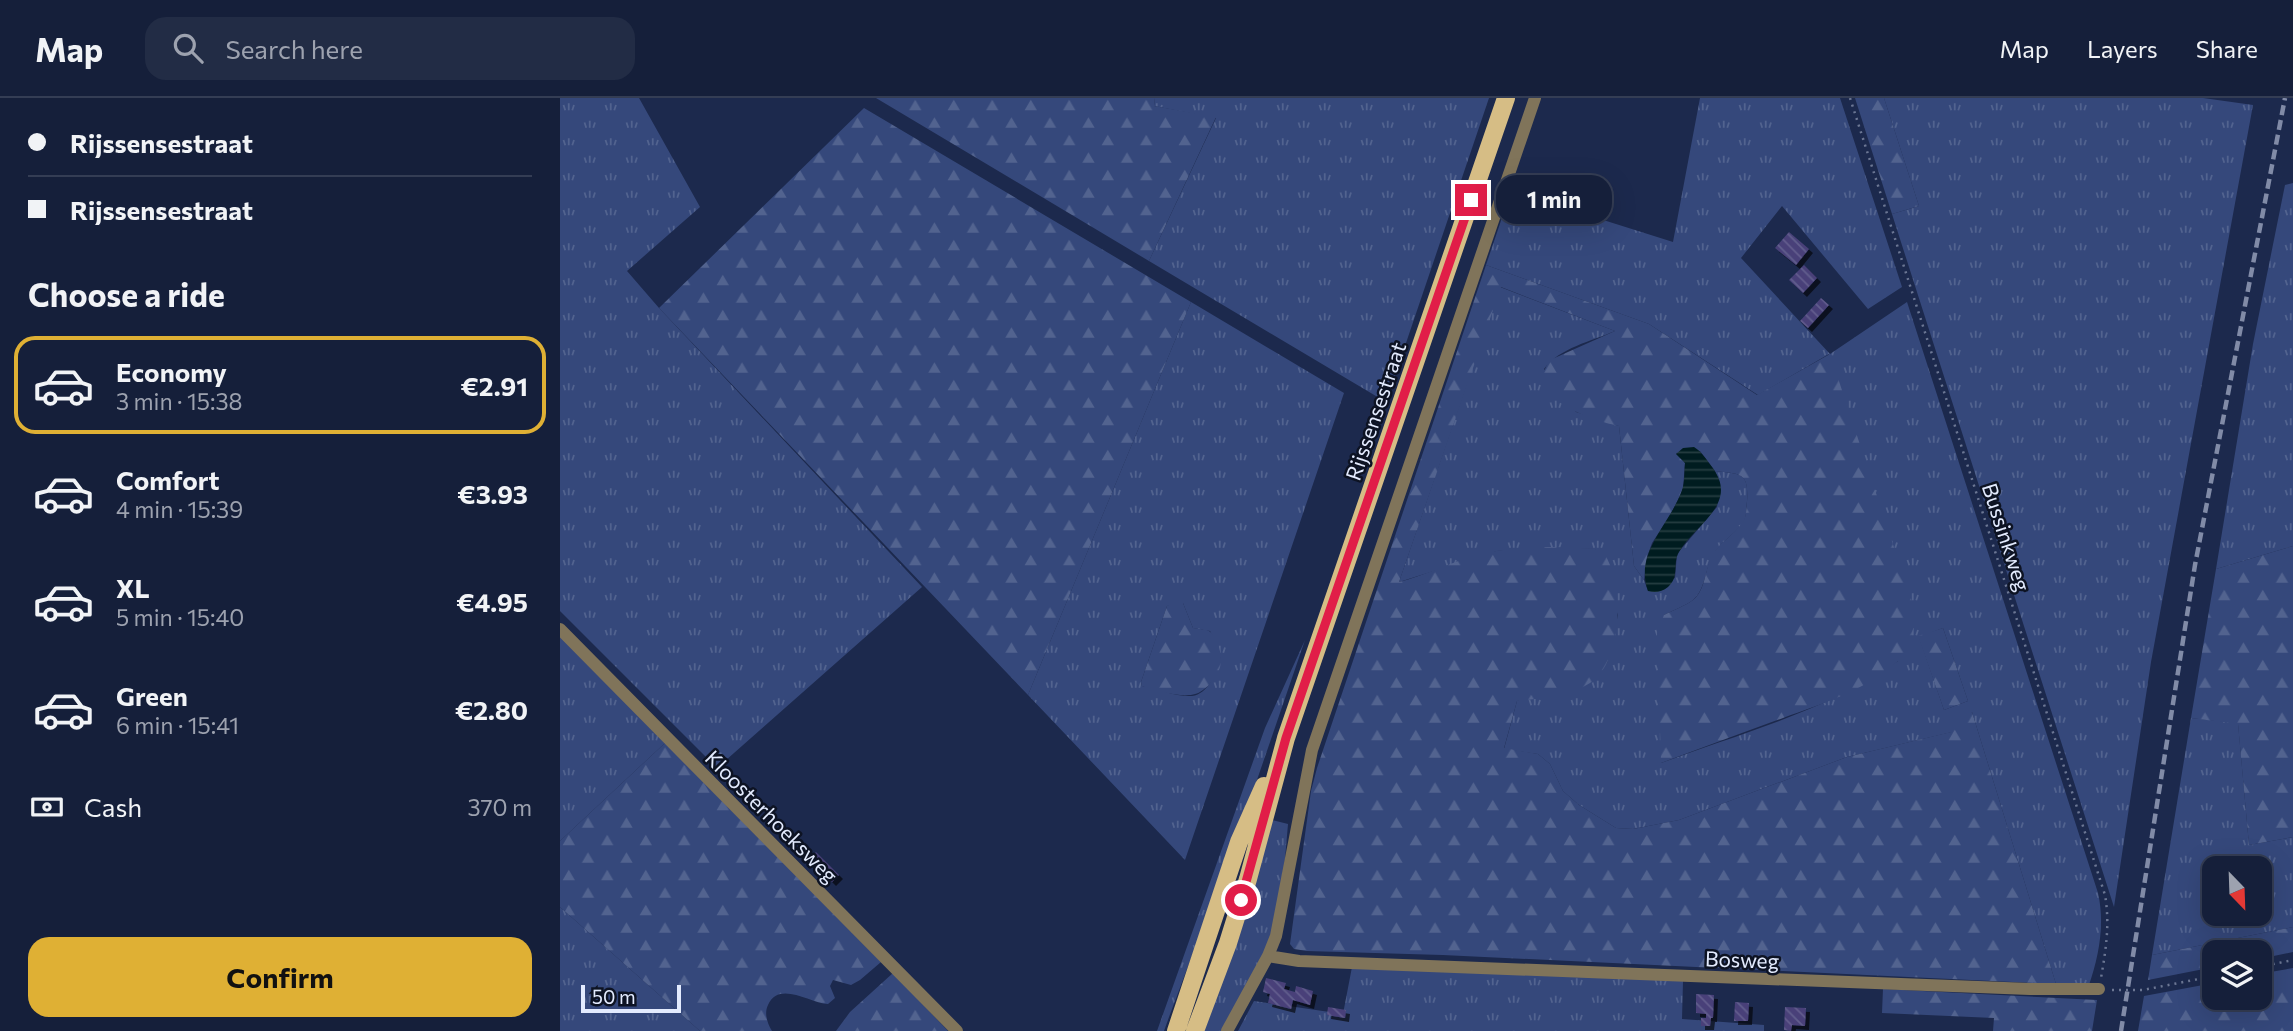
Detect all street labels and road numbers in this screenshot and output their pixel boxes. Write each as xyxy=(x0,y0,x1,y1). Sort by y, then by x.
street label: Rijssensestraat xyxy=(1340,339,1410,483)
street label: Bussinkweg xyxy=(1978,480,2036,594)
street label: Kloosterhoeksweg xyxy=(701,745,843,887)
street label: Bosweg xyxy=(1705,945,1779,973)

